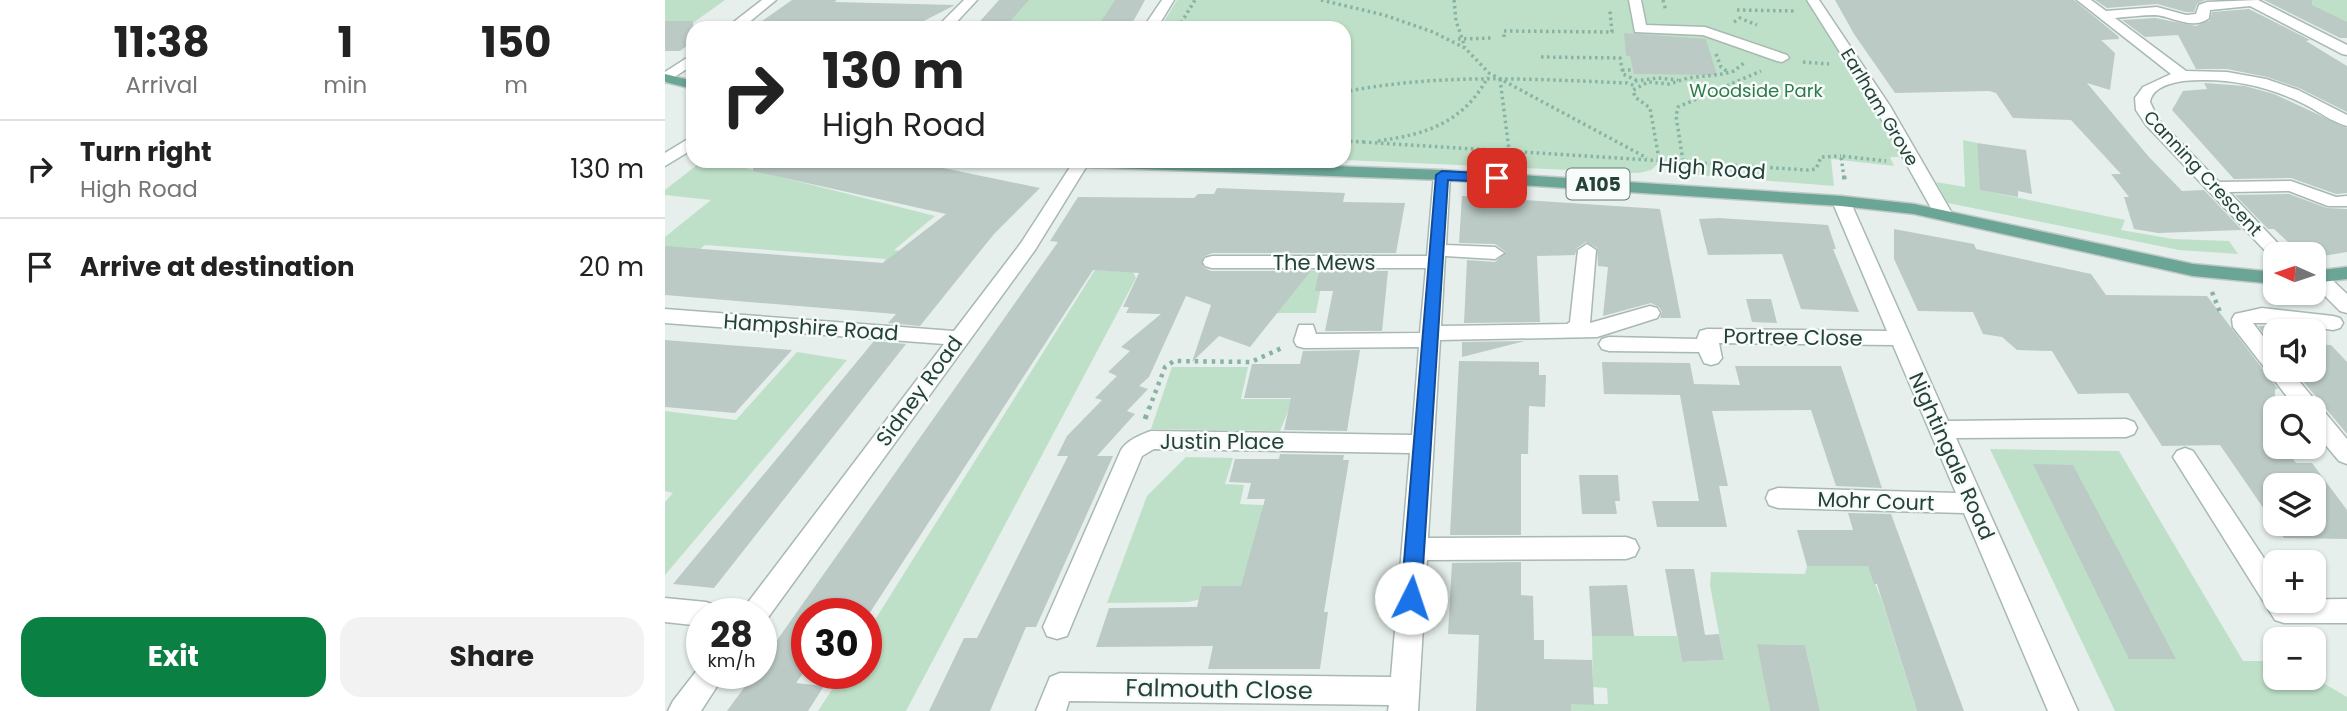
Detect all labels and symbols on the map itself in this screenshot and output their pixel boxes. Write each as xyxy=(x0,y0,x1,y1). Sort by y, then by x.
street label: Earlham Grove xyxy=(1835,44,1925,170)
park label: Woodside Park xyxy=(1689,78,1823,103)
street label: Canning Crescent xyxy=(2138,105,2268,241)
pin xyxy=(1467,148,1527,208)
street label: High Road xyxy=(1657,150,1767,186)
road number: A105 xyxy=(1567,168,1629,200)
north arrow xyxy=(2263,242,2326,304)
street label: The Mews xyxy=(1273,248,1375,277)
street label: Hampshire Road xyxy=(723,306,899,348)
street label: Portree Close xyxy=(1723,321,1863,353)
street label: Sidney Road xyxy=(869,330,969,452)
street label: Nightingale Road xyxy=(1902,368,2002,544)
street label: Justin Place xyxy=(1160,427,1284,456)
street label: Mohr Court xyxy=(1817,484,1935,518)
position arrow xyxy=(1374,561,1448,635)
speed limit sign: 30 xyxy=(791,598,882,689)
street label: Falmouth Close xyxy=(1125,671,1313,707)

